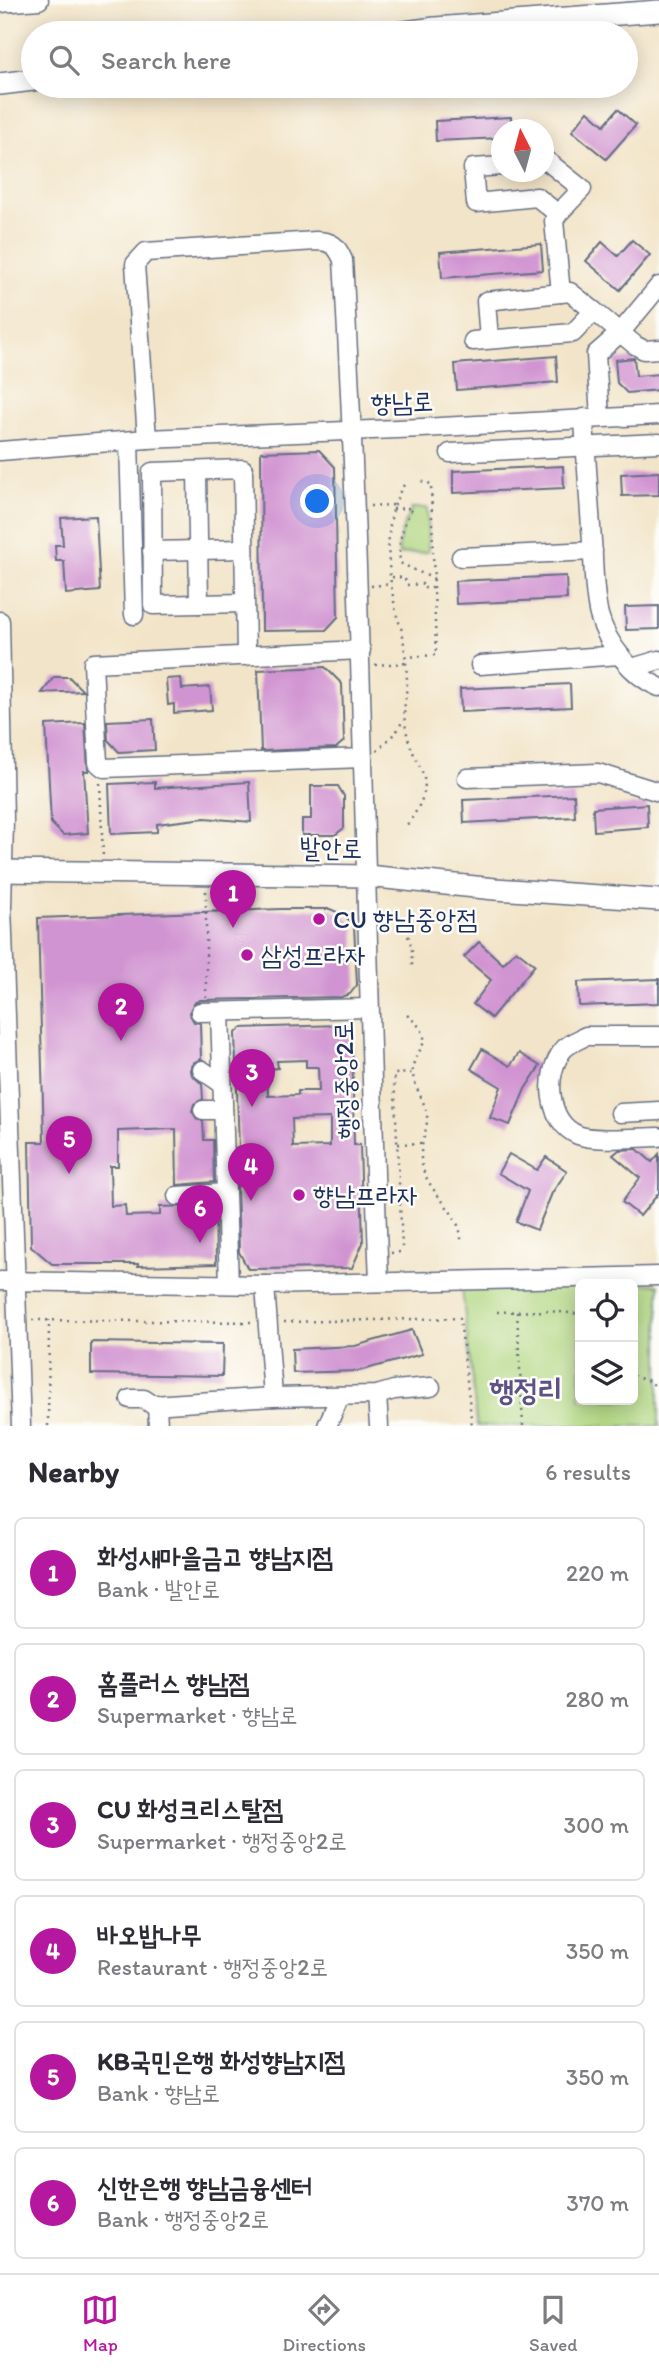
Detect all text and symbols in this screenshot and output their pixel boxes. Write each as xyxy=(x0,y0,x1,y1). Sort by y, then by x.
search box xyxy=(21,21,638,98)
icon: search xyxy=(45,41,83,79)
text: Search here xyxy=(101,44,231,76)
north arrow xyxy=(491,119,554,182)
street label: 향남로 xyxy=(370,385,434,419)
your location xyxy=(300,484,334,518)
street label: 발안로 xyxy=(299,831,363,865)
pin: 1 xyxy=(210,870,256,928)
place label: CU 향남중앙점 xyxy=(333,903,477,935)
marker: CU 향남중앙점 xyxy=(311,911,327,927)
place label: 삼성프라자 xyxy=(261,939,366,971)
marker: 삼성프라자 xyxy=(239,947,255,963)
pin: 2 xyxy=(98,983,144,1041)
street label: 행정중앙2로 xyxy=(327,1020,363,1140)
pin: 3 xyxy=(229,1049,275,1107)
pin: 5 xyxy=(46,1116,92,1174)
pin: 4 xyxy=(228,1143,274,1201)
place label: 향남프라자 xyxy=(313,1179,418,1211)
pin: 6 xyxy=(177,1185,223,1243)
marker: 향남프라자 xyxy=(291,1187,307,1203)
map controls xyxy=(575,1279,638,1405)
button: locate xyxy=(575,1279,638,1342)
button: layers xyxy=(575,1342,638,1405)
district label: 행정리 xyxy=(489,1371,562,1408)
text: Nearby xyxy=(28,1453,119,1490)
text: 6 results xyxy=(545,1458,631,1486)
text: 화성새마을금고 향남지점 xyxy=(97,1541,333,1573)
text: 1 xyxy=(48,1559,58,1587)
text: 220 m xyxy=(566,1559,629,1587)
text: Bank · 발안로 xyxy=(97,1575,220,1603)
text: 홈플러스 향남점 xyxy=(97,1667,249,1699)
text: 2 xyxy=(47,1685,59,1713)
text: 280 m xyxy=(566,1685,629,1713)
text: Supermarket · 향남로 xyxy=(97,1701,298,1729)
text: CU 화성크리스탈점 xyxy=(97,1793,283,1825)
text: 3 xyxy=(47,1811,59,1839)
text: 300 m xyxy=(564,1811,629,1839)
text: Supermarket · 행정중앙2로 xyxy=(97,1827,347,1855)
text: 바오밥나무 xyxy=(97,1919,202,1951)
text: 4 xyxy=(46,1937,60,1965)
text: 350 m xyxy=(566,1937,629,1965)
text: Restaurant · 행정중앙2로 xyxy=(97,1953,328,1981)
text: KB국민은행 화성향남지점 xyxy=(97,2045,345,2077)
text: 5 xyxy=(47,2063,59,2091)
text: 350 m xyxy=(566,2063,629,2091)
text: Bank · 향남로 xyxy=(97,2079,220,2107)
text: 신한은행 향남금융센터 xyxy=(97,2171,312,2203)
text: 6 xyxy=(47,2189,59,2217)
text: 370 m xyxy=(566,2189,629,2217)
text: Bank · 행정중앙2로 xyxy=(97,2205,269,2233)
tab: Map xyxy=(81,2291,119,2356)
tab: Directions xyxy=(282,2291,366,2356)
tab: Saved xyxy=(529,2291,577,2356)

